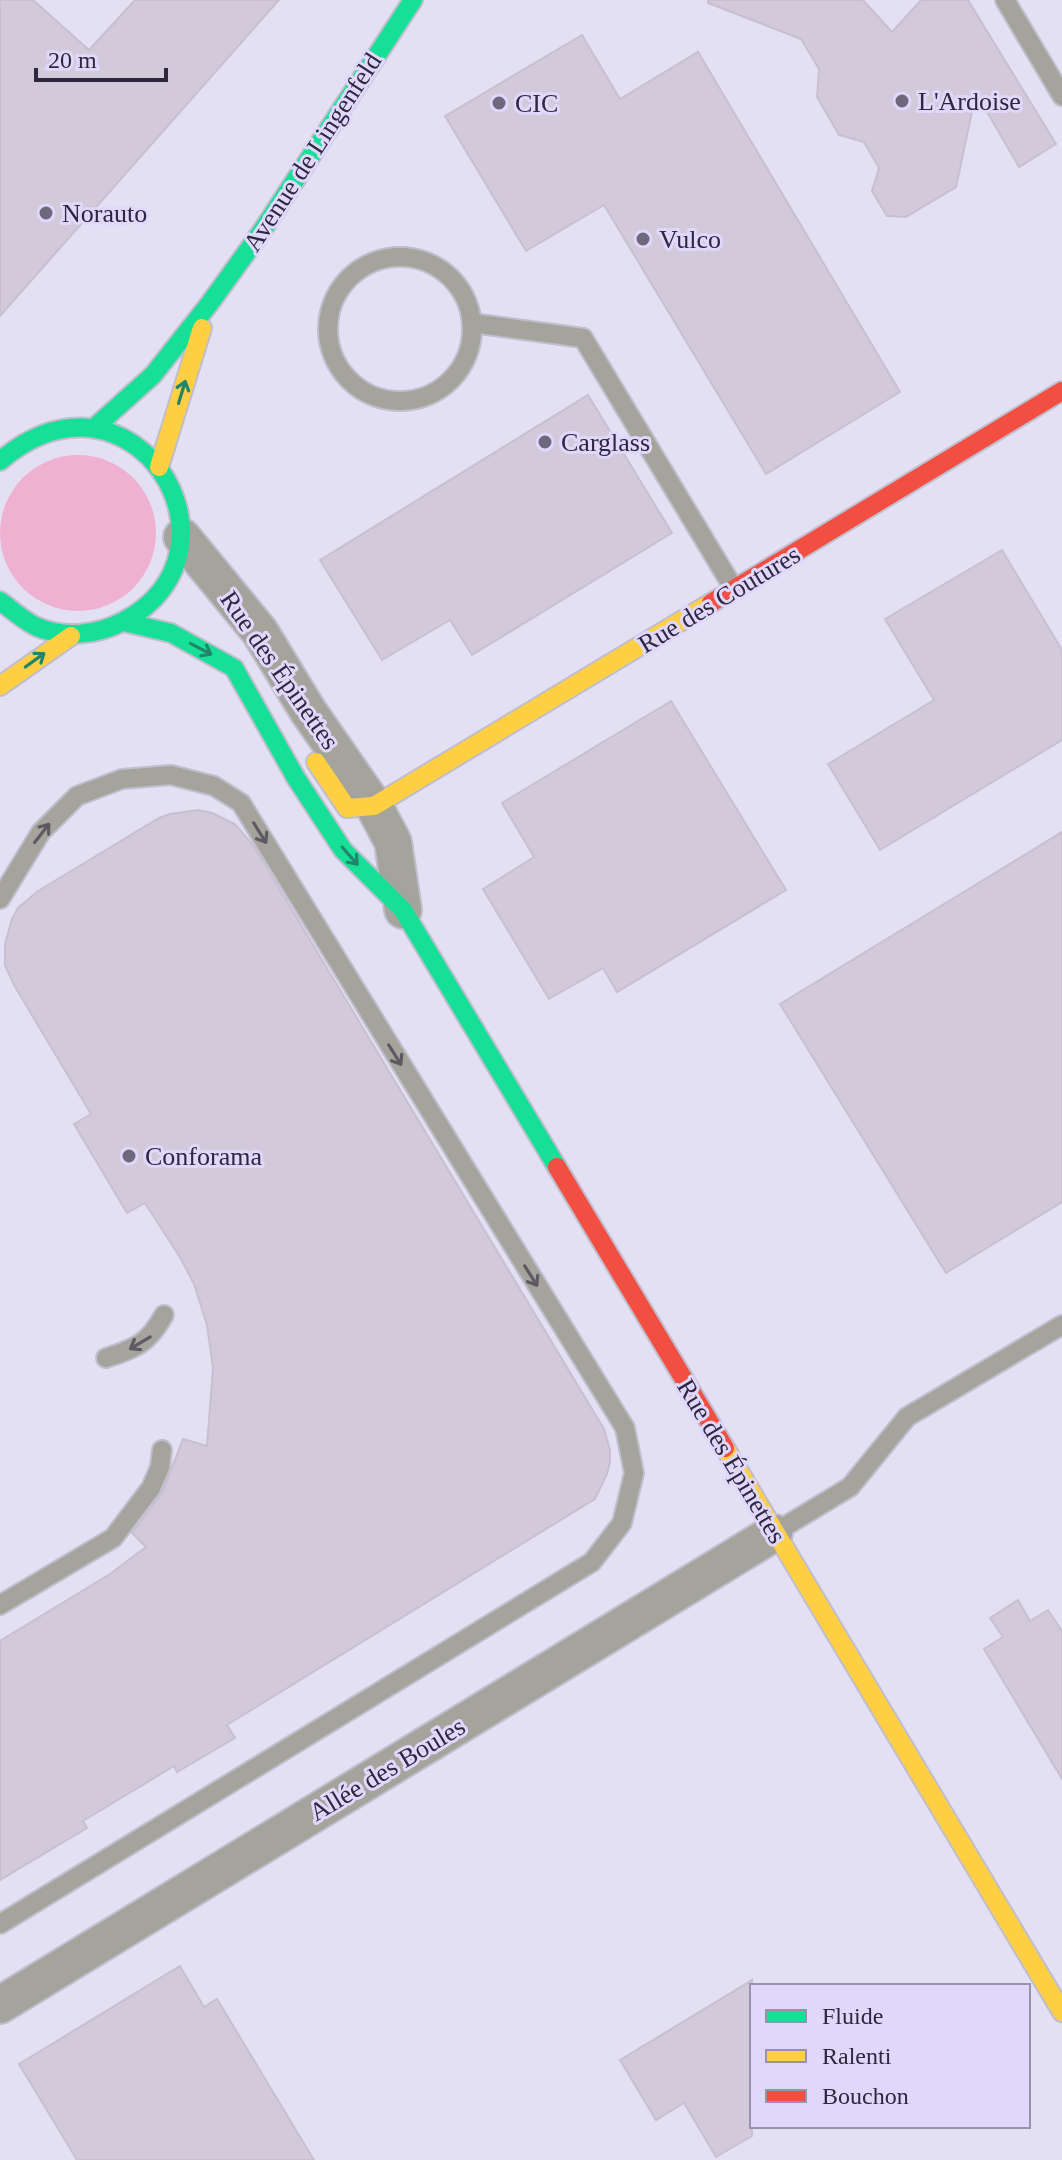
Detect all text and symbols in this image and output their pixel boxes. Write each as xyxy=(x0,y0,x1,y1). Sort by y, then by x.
scale bar xyxy=(36,32,166,82)
text: 20 m xyxy=(48,47,97,73)
street label: Avenue de Lingenfeld xyxy=(237,48,387,257)
place label: L'Ardoise xyxy=(918,87,1021,116)
place label: CIC xyxy=(515,89,558,118)
marker: L'Ardoise xyxy=(893,92,911,110)
marker: CIC xyxy=(490,94,508,112)
place label: Norauto xyxy=(62,199,147,228)
marker: Norauto xyxy=(37,204,55,222)
place label: Vulco xyxy=(659,225,721,254)
marker: Vulco xyxy=(634,230,652,248)
one-way arrow xyxy=(175,380,190,406)
place label: Carglass xyxy=(561,428,650,457)
marker: Carglass xyxy=(536,433,554,451)
street label: Rue des Coutures xyxy=(633,540,805,659)
street label: Rue des Épinettes xyxy=(214,586,345,755)
one-way arrow xyxy=(188,641,212,657)
one-way arrow xyxy=(23,652,45,668)
one-way arrow xyxy=(252,821,268,844)
one-way arrow xyxy=(33,824,51,844)
one-way arrow xyxy=(340,846,358,866)
one-way arrow xyxy=(387,1043,404,1065)
place label: Conforama xyxy=(145,1142,262,1171)
marker: Conforama xyxy=(120,1147,138,1165)
one-way arrow xyxy=(524,1264,540,1287)
one-way arrow xyxy=(129,1335,152,1351)
street label: Rue des Épinettes xyxy=(671,1374,792,1549)
street label: Allée des Boules xyxy=(304,1712,470,1827)
legend xyxy=(750,1984,1030,2128)
text: Fluide xyxy=(822,2003,883,2029)
text: Ralenti xyxy=(822,2043,892,2069)
text: Bouchon xyxy=(822,2083,909,2109)

